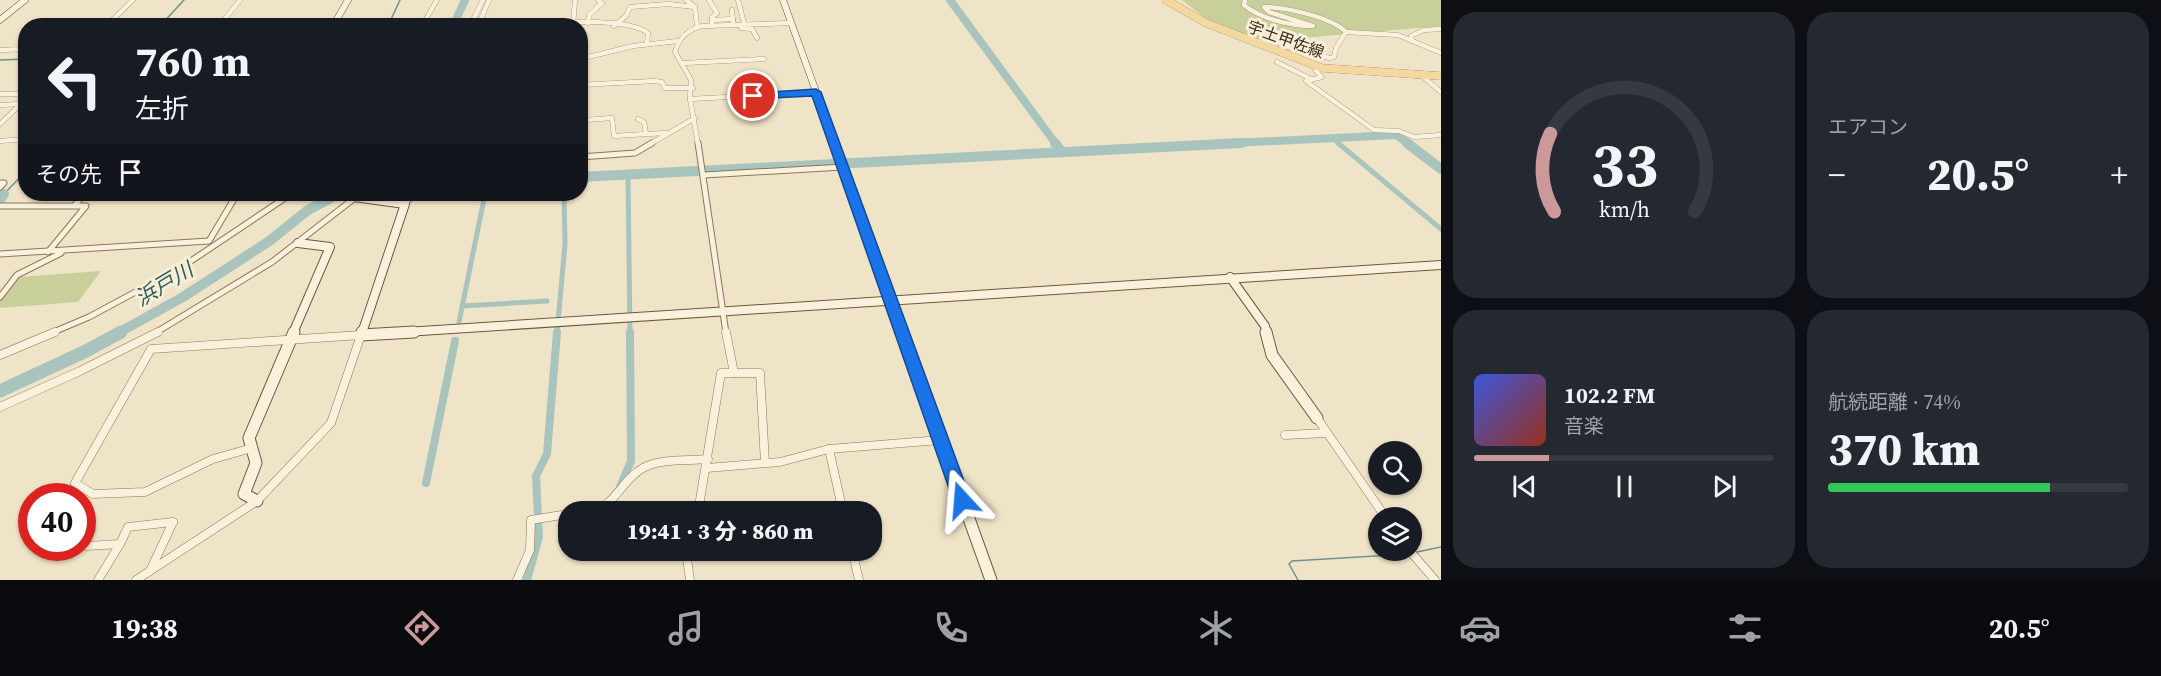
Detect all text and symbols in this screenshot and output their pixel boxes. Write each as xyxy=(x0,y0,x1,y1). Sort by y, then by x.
street label: 宇土甲佐線 xyxy=(1245,15,1327,63)
text: 760 m xyxy=(135,32,250,90)
icon: left xyxy=(36,42,114,120)
pin xyxy=(727,70,778,121)
icon: arrive xyxy=(736,79,769,112)
text: 左折 xyxy=(135,90,189,127)
text: エアコン xyxy=(1828,113,1908,141)
text: 33 xyxy=(1590,121,1658,207)
text: 20.5° xyxy=(1927,143,2029,205)
text: − xyxy=(1828,152,1846,197)
text: + xyxy=(2111,152,2128,197)
icon: arrive xyxy=(114,156,147,189)
text: その先 xyxy=(36,159,102,189)
text: km/h xyxy=(1598,195,1650,224)
water label: 浜戸川 xyxy=(130,254,200,313)
text: 102.2 FM xyxy=(1564,380,1655,410)
text: 航続距離 · 74% xyxy=(1828,388,1961,416)
text: 音楽 xyxy=(1564,412,1604,440)
text: 370 km xyxy=(1828,418,1980,480)
map controls xyxy=(1368,441,1422,561)
button: search xyxy=(1368,441,1422,495)
position arrow xyxy=(930,468,994,532)
icon: previous xyxy=(1508,470,1541,503)
icon: pause xyxy=(1608,470,1641,503)
icon: next xyxy=(1708,470,1741,503)
speed limit sign: 40 xyxy=(18,483,96,561)
button: layers xyxy=(1368,507,1422,561)
text: 19:41 · 3 分 · 860 m xyxy=(627,516,813,546)
icon: directions xyxy=(401,607,443,649)
icon: music xyxy=(665,607,707,649)
icon: phone xyxy=(930,607,972,649)
icon: climate xyxy=(1195,607,1237,649)
icon: car xyxy=(1459,607,1501,649)
icon: filters xyxy=(1724,607,1766,649)
text: 19:38 xyxy=(111,610,178,647)
text: 20.5° xyxy=(1989,610,2050,647)

